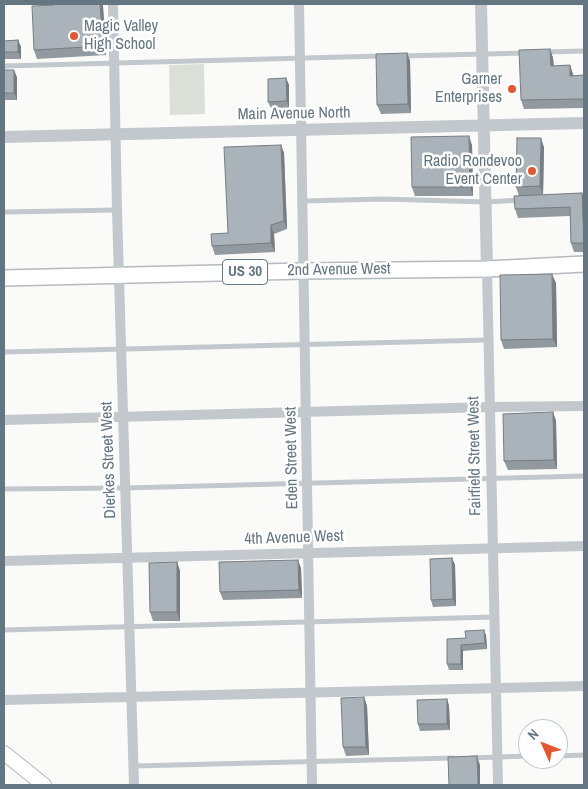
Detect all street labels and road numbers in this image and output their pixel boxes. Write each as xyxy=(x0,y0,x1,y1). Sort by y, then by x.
street label: Main Avenue North xyxy=(237,103,351,125)
road number: US 30 xyxy=(222,260,268,284)
street label: 2nd Avenue West xyxy=(287,260,391,280)
street label: Fairfield Street West xyxy=(464,396,486,516)
street label: Dierkes Street West xyxy=(97,401,121,519)
street label: Eden Street West xyxy=(282,407,302,509)
street label: 4th Avenue West xyxy=(244,527,344,549)

